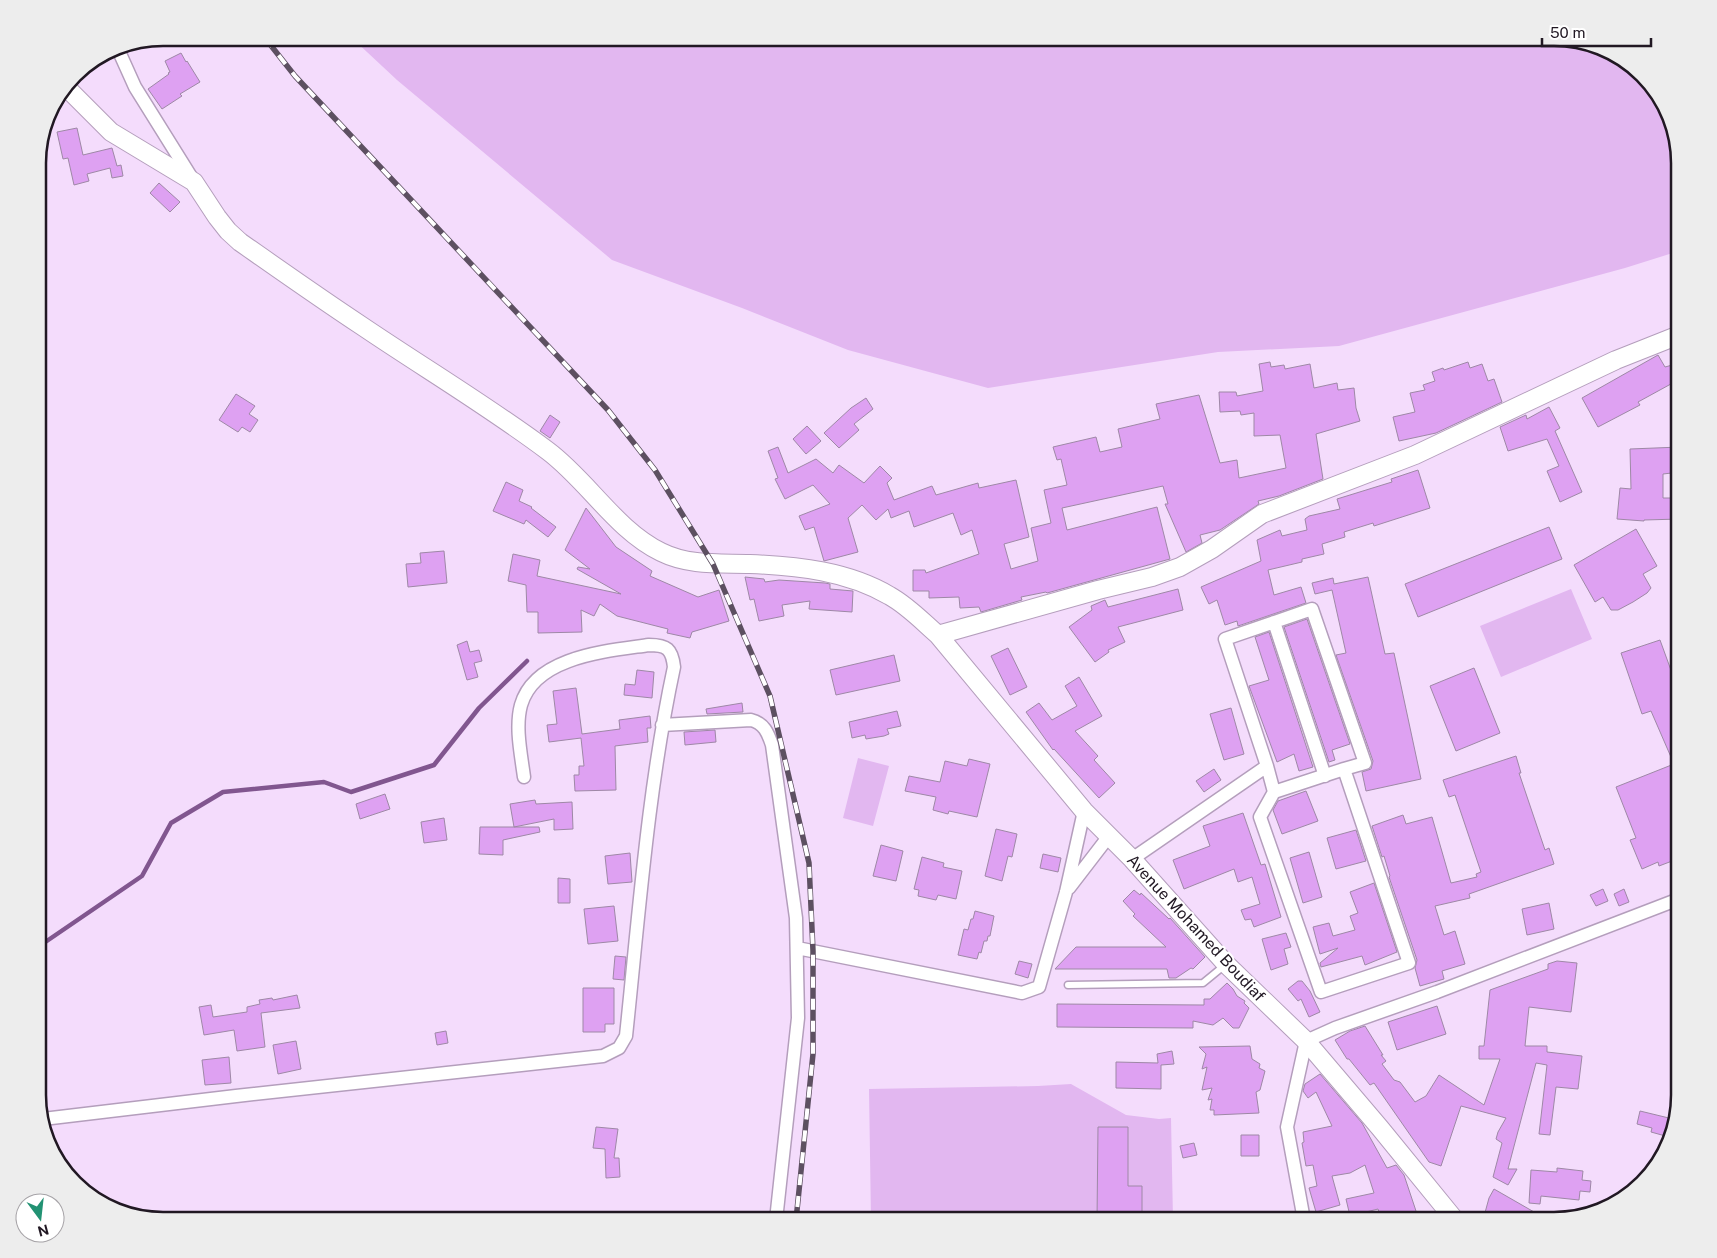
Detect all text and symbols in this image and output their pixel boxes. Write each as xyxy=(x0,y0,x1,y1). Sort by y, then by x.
scale bar xyxy=(1542,15,1651,47)
text: 50 m xyxy=(1550,24,1585,41)
street label: Avenue Mohamed Boudiaf xyxy=(1123,851,1269,1005)
north arrow xyxy=(15,1193,65,1243)
text: N xyxy=(36,1221,51,1240)

